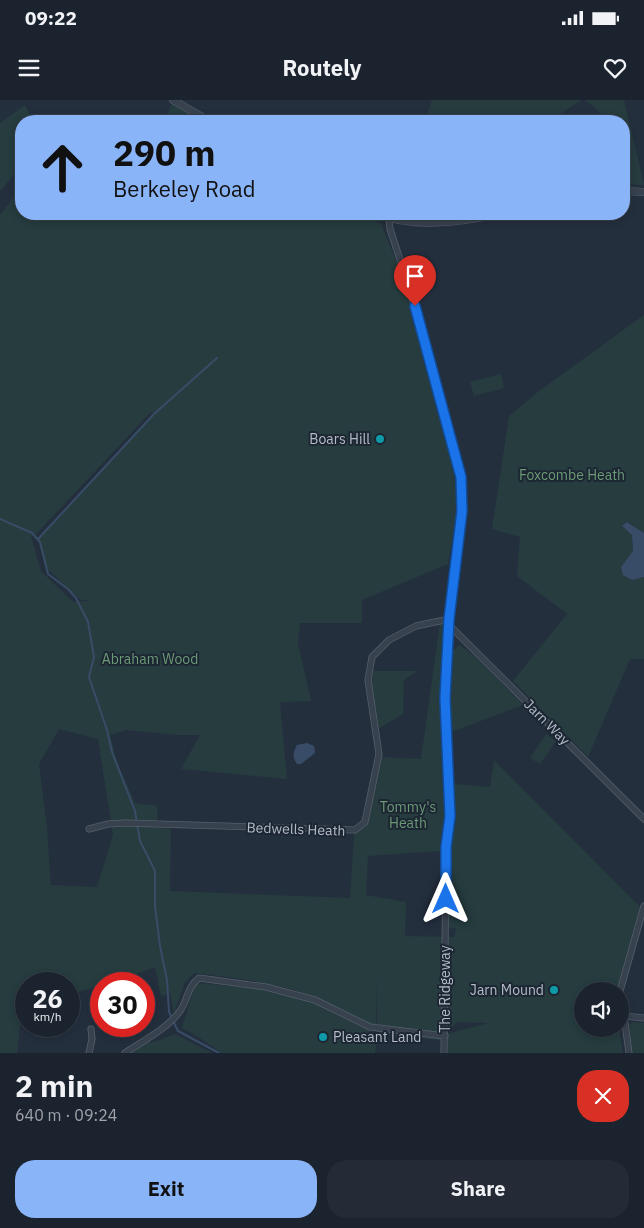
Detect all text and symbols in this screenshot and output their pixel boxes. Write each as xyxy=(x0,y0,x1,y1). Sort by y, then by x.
text: 09:22 xyxy=(25,6,77,30)
text: Routely xyxy=(282,53,362,82)
icon: menu xyxy=(15,54,43,82)
icon: heart xyxy=(601,54,629,82)
text: 290 m xyxy=(113,130,216,176)
icon: ahead xyxy=(30,135,95,200)
text: Berkeley Road xyxy=(113,174,256,203)
pin xyxy=(394,255,436,306)
icon: arrive xyxy=(401,262,429,290)
place label: Boars Hill xyxy=(309,430,370,448)
marker: Boars Hill xyxy=(374,433,386,445)
park label: Foxcombe Heath xyxy=(519,466,625,484)
park label: Abraham Wood xyxy=(102,650,198,668)
street label: Jarn Way xyxy=(520,695,574,749)
park label: Tommy's Heath xyxy=(380,798,437,832)
street label: Bedwells Heath xyxy=(246,818,346,840)
position arrow xyxy=(419,872,471,924)
street label: The Ridgeway xyxy=(436,945,454,1033)
speed limit sign: 30 xyxy=(90,972,155,1037)
place label: Jarn Mound xyxy=(470,981,544,999)
text: 26 xyxy=(32,982,63,1015)
map controls xyxy=(574,982,629,1037)
button: sound xyxy=(574,982,629,1037)
marker: Jarn Mound xyxy=(548,984,560,996)
text: km/h xyxy=(33,1009,62,1024)
place label: Pleasant Land xyxy=(333,1028,421,1046)
marker: Pleasant Land xyxy=(317,1031,329,1043)
text: 2 min xyxy=(15,1066,93,1105)
button: close xyxy=(577,1070,629,1122)
text: 640 m · 09:24 xyxy=(15,1105,117,1125)
button: Exit xyxy=(15,1160,317,1218)
button: Share xyxy=(327,1160,629,1218)

